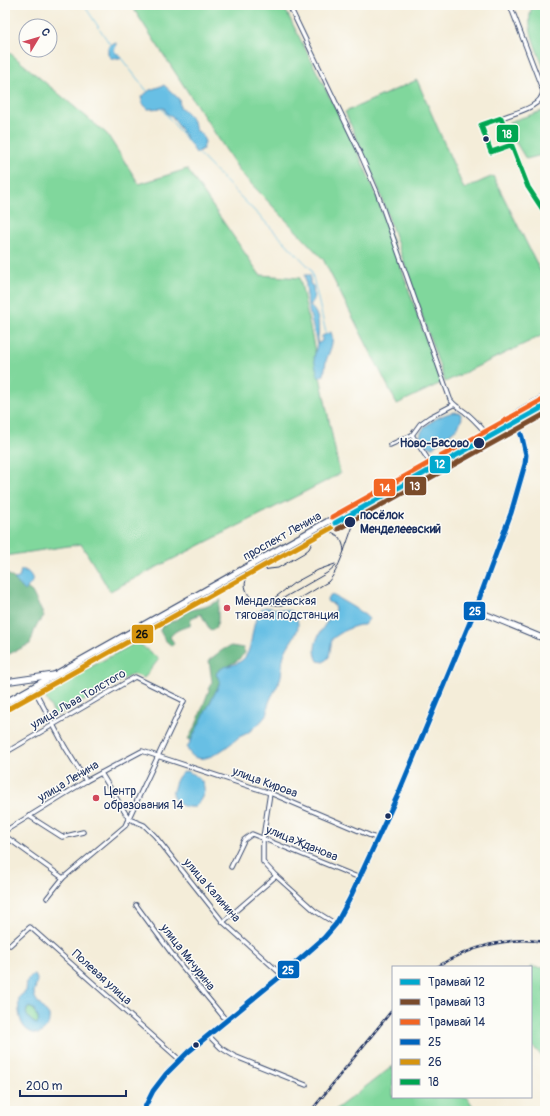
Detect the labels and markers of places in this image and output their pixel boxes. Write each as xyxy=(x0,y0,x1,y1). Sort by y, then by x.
unlabelled marker xyxy=(481,134,491,144)
place label: Ново-Басово xyxy=(400,436,470,451)
marker: Ново-Басово xyxy=(472,436,486,450)
place label: посёлок Менделеевский xyxy=(360,508,441,537)
marker: посёлок Менделеевский xyxy=(343,515,357,529)
place label: Менделеевская тяговая подстанция xyxy=(235,594,339,623)
marker: Менделеевская тяговая подстанция xyxy=(222,603,232,613)
place label: Центр образования 14 xyxy=(104,784,184,813)
marker: Центр образования 14 xyxy=(91,793,101,803)
unlabelled marker xyxy=(383,811,393,821)
unlabelled marker xyxy=(191,1040,201,1050)

